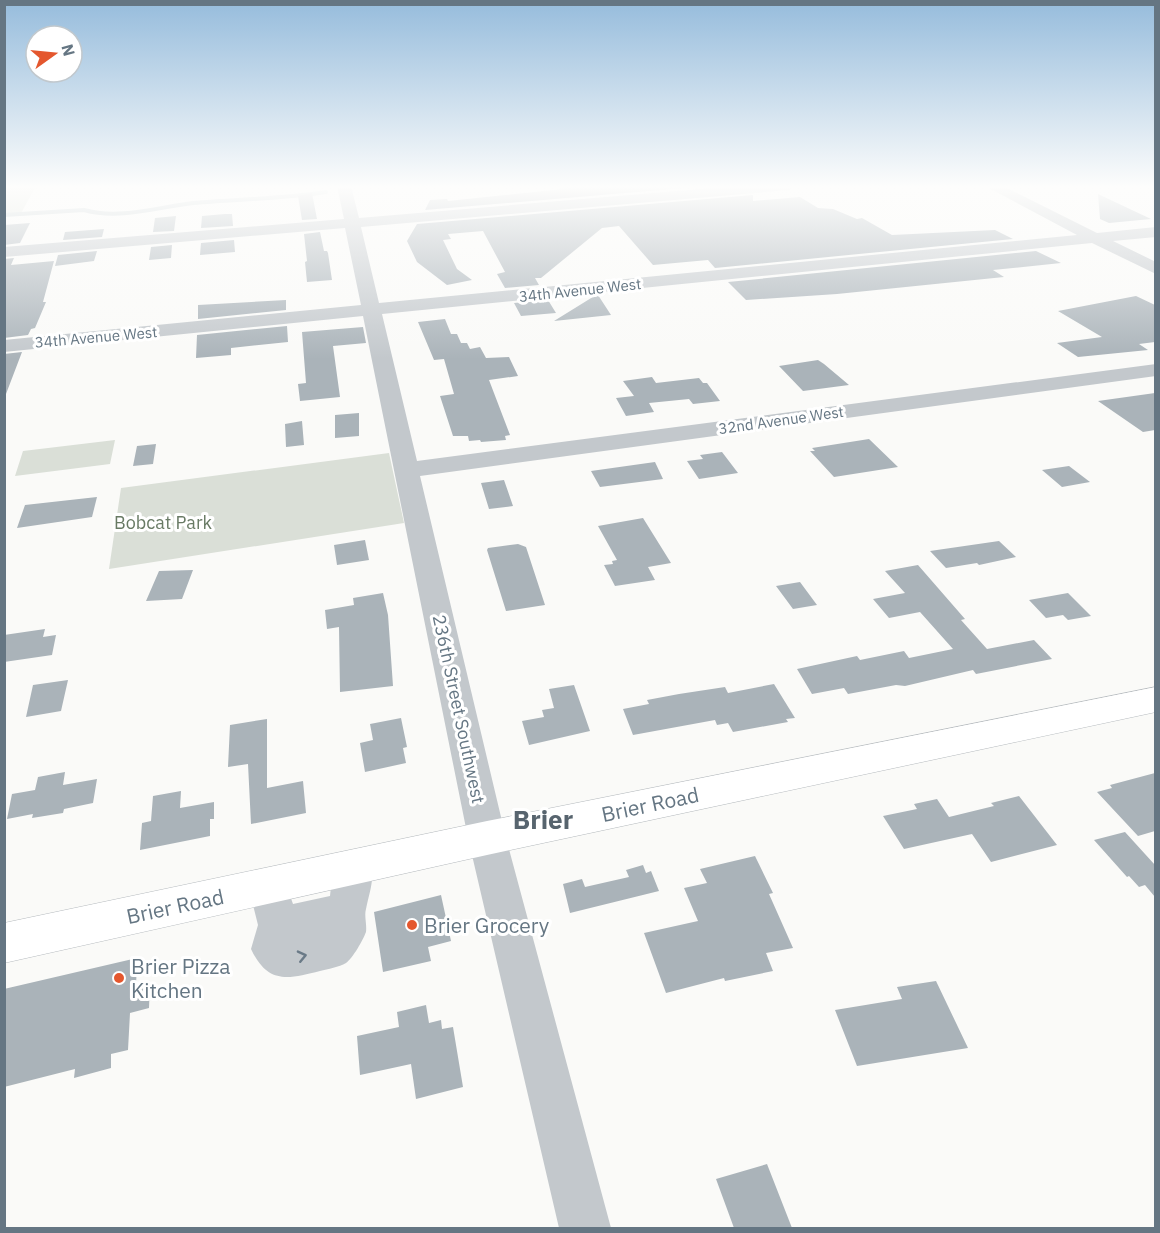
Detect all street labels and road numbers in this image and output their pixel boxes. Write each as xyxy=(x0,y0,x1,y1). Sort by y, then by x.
street label: 34th Avenue West xyxy=(518,274,642,306)
street label: 34th Avenue West xyxy=(34,322,158,352)
street label: 32nd Avenue West xyxy=(717,402,845,438)
street label: 236th Street Southwest xyxy=(428,612,490,806)
street label: Brier Road xyxy=(599,780,701,828)
street label: Brier Road xyxy=(124,882,226,930)

